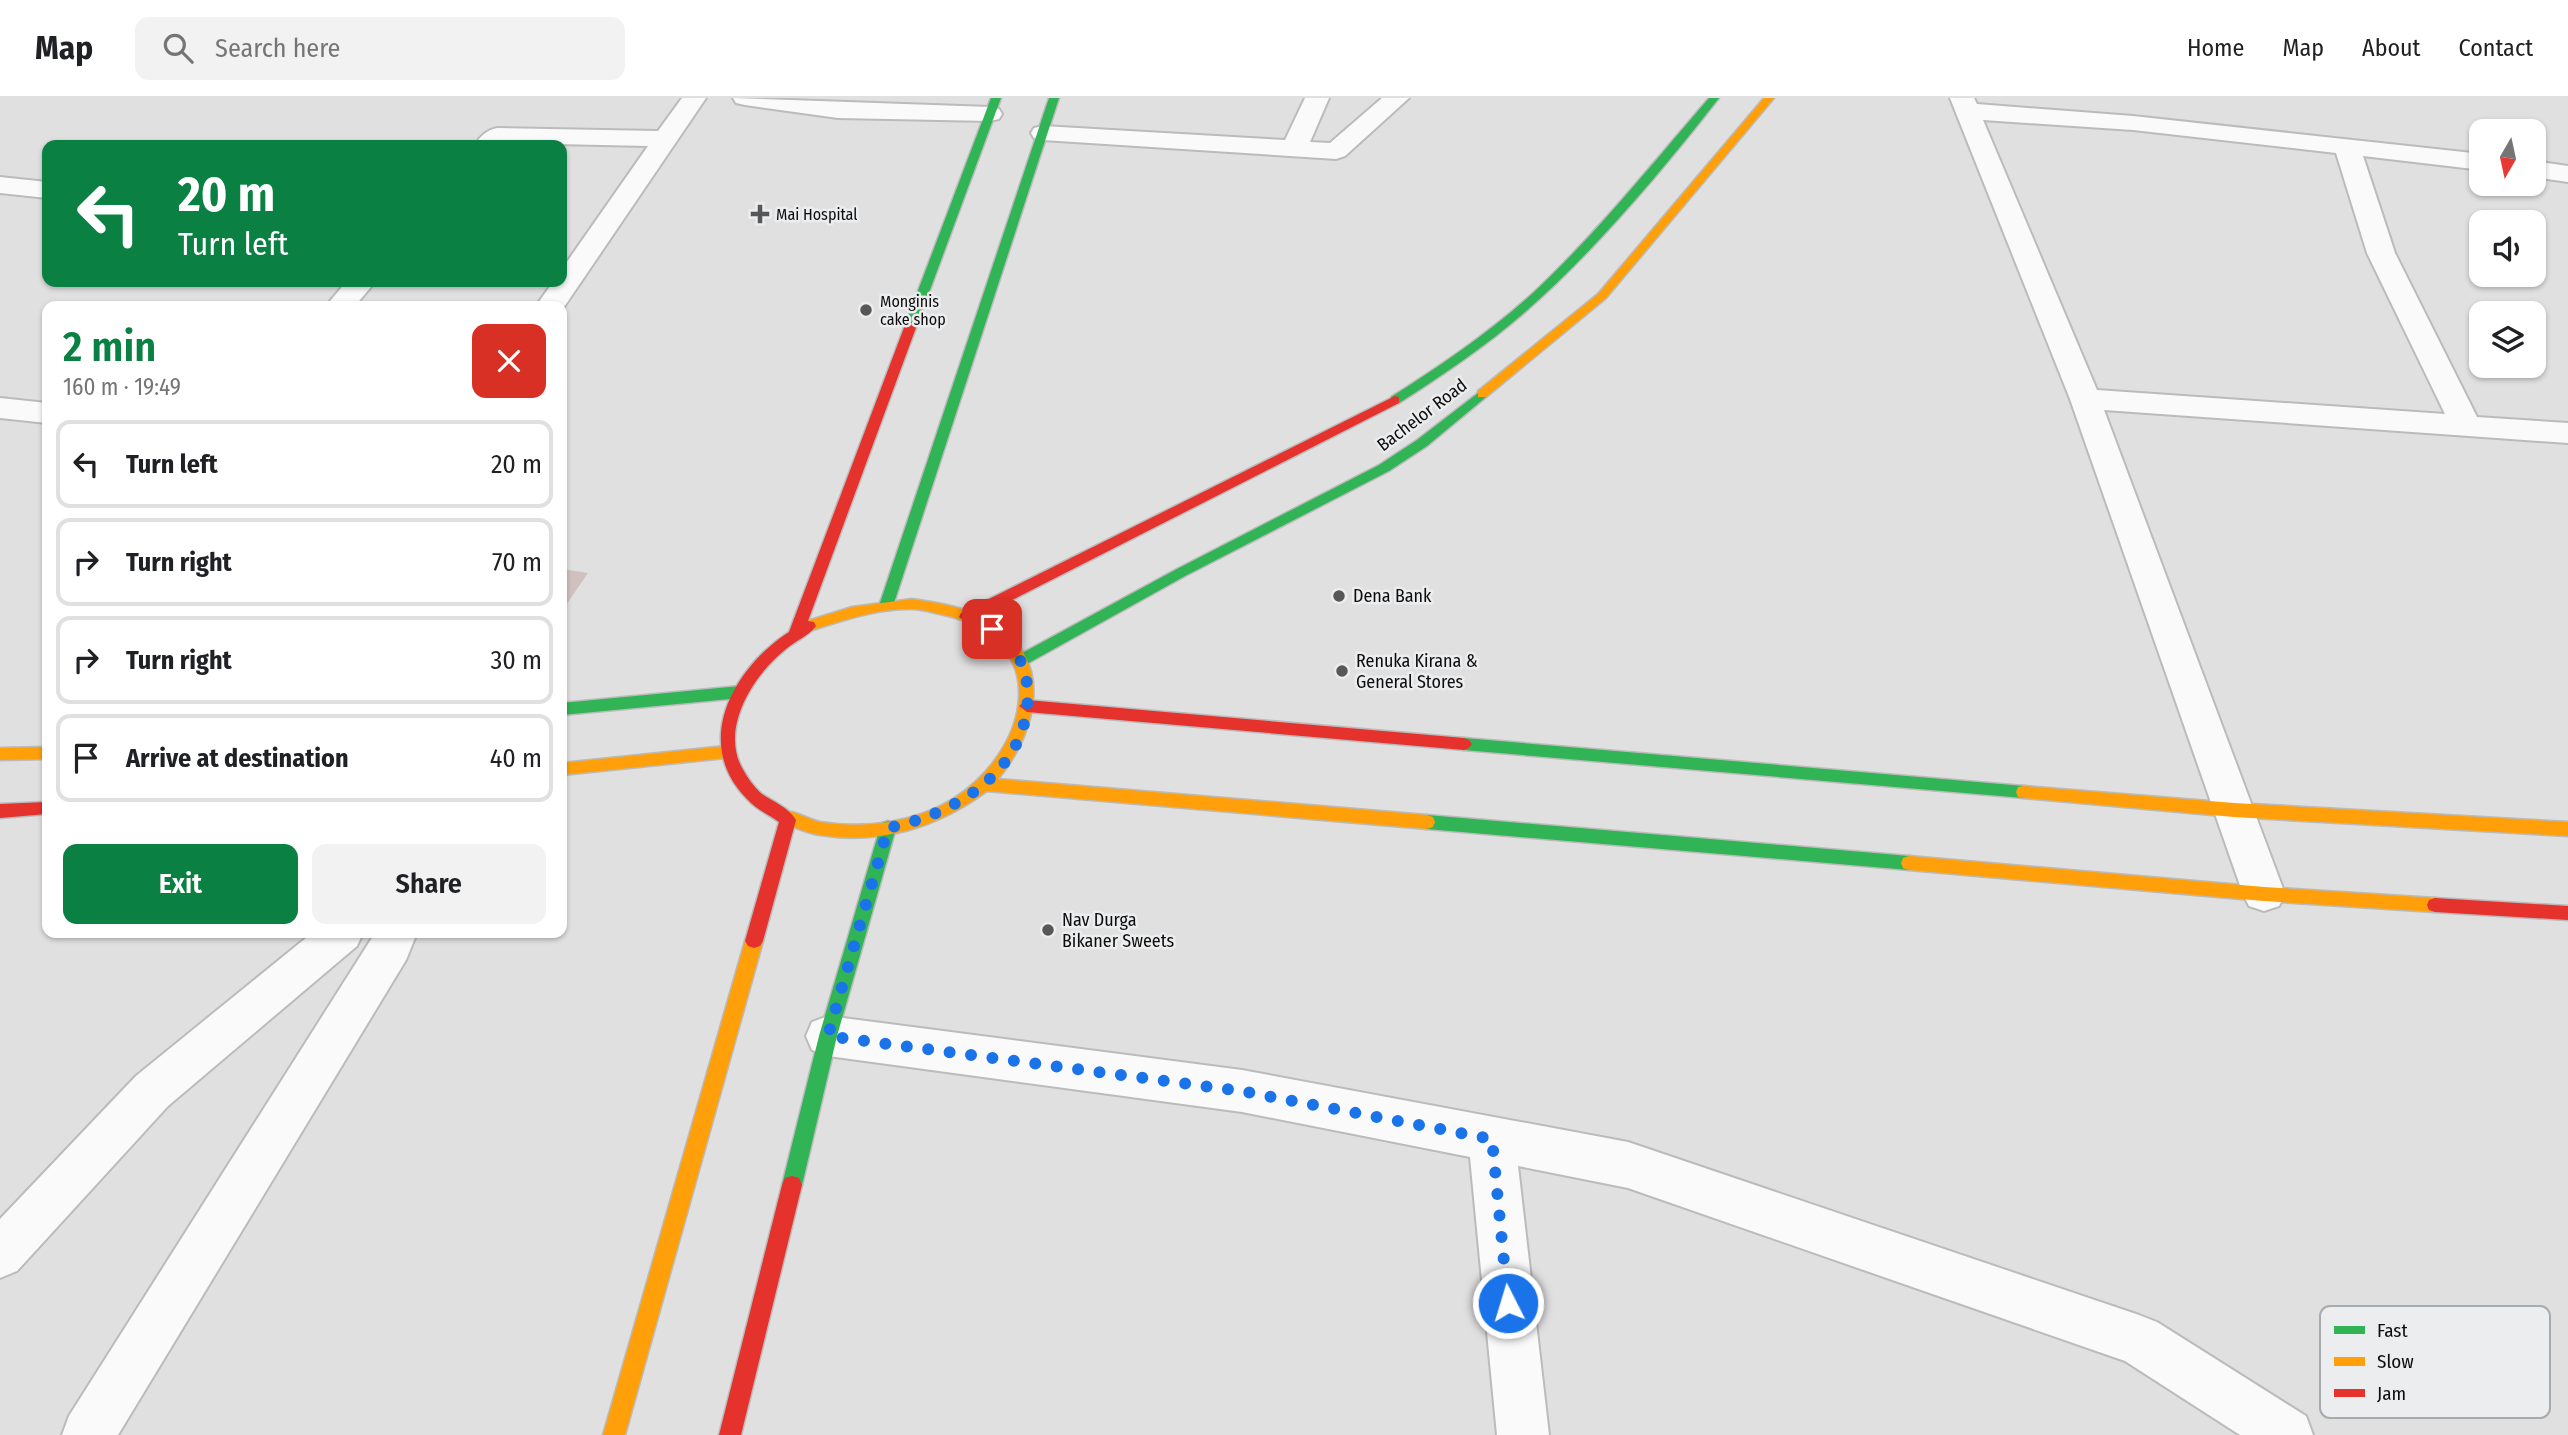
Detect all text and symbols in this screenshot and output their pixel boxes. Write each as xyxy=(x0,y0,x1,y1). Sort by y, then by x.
search box xyxy=(135,17,625,80)
text: Map xyxy=(35,28,93,68)
icon: search xyxy=(159,29,197,67)
text: Search here xyxy=(215,33,340,64)
text: Home xyxy=(2187,34,2244,62)
text: Map xyxy=(2282,34,2324,62)
text: About xyxy=(2362,34,2420,62)
text: Contact xyxy=(2458,34,2533,62)
north arrow xyxy=(2469,119,2546,196)
map controls xyxy=(2469,119,2546,378)
text: 20 m xyxy=(178,165,275,224)
icon: left xyxy=(63,168,154,259)
marker: Mai Hospital xyxy=(750,204,770,224)
place label: Mai Hospital xyxy=(776,205,858,224)
button: sound xyxy=(2469,210,2546,287)
text: Turn left xyxy=(178,225,288,263)
place label: Monginis cake shop xyxy=(880,292,946,329)
button: layers xyxy=(2469,301,2546,378)
marker: Monginis cake shop xyxy=(858,302,874,318)
text: 2 min xyxy=(63,322,156,372)
button: close xyxy=(472,324,546,398)
text: 160 m · 19:49 xyxy=(63,373,181,401)
street label: Bachelor Road xyxy=(1373,374,1471,456)
icon: left xyxy=(67,445,105,483)
text: Turn left xyxy=(126,449,218,480)
text: 20 m xyxy=(491,449,542,480)
icon: right xyxy=(67,543,105,581)
text: Turn right xyxy=(126,547,232,578)
text: 70 m xyxy=(492,547,542,578)
place label: Dena Bank xyxy=(1353,585,1432,607)
marker: Dena Bank xyxy=(1331,588,1347,604)
pin xyxy=(962,599,1022,659)
icon: arrive xyxy=(973,610,1011,648)
icon: right xyxy=(67,641,105,679)
text: Turn right xyxy=(126,645,232,676)
text: 30 m xyxy=(491,645,542,676)
place label: Renuka Kirana & General Stores xyxy=(1356,650,1478,693)
marker: Renuka Kirana & General Stores xyxy=(1334,663,1350,679)
icon: arrive xyxy=(67,739,105,777)
text: Arrive at destination xyxy=(126,743,349,774)
text: 40 m xyxy=(490,743,542,774)
button: Exit xyxy=(63,844,298,924)
button: Share xyxy=(312,844,546,924)
place label: Nav Durga Bikaner Sweets xyxy=(1062,909,1175,952)
marker: Nav Durga Bikaner Sweets xyxy=(1040,922,1056,938)
position arrow xyxy=(1471,1266,1545,1340)
legend xyxy=(2320,1306,2550,1418)
text: Fast xyxy=(2377,1319,2408,1342)
text: Slow xyxy=(2377,1350,2414,1373)
text: Jam xyxy=(2377,1382,2406,1405)

